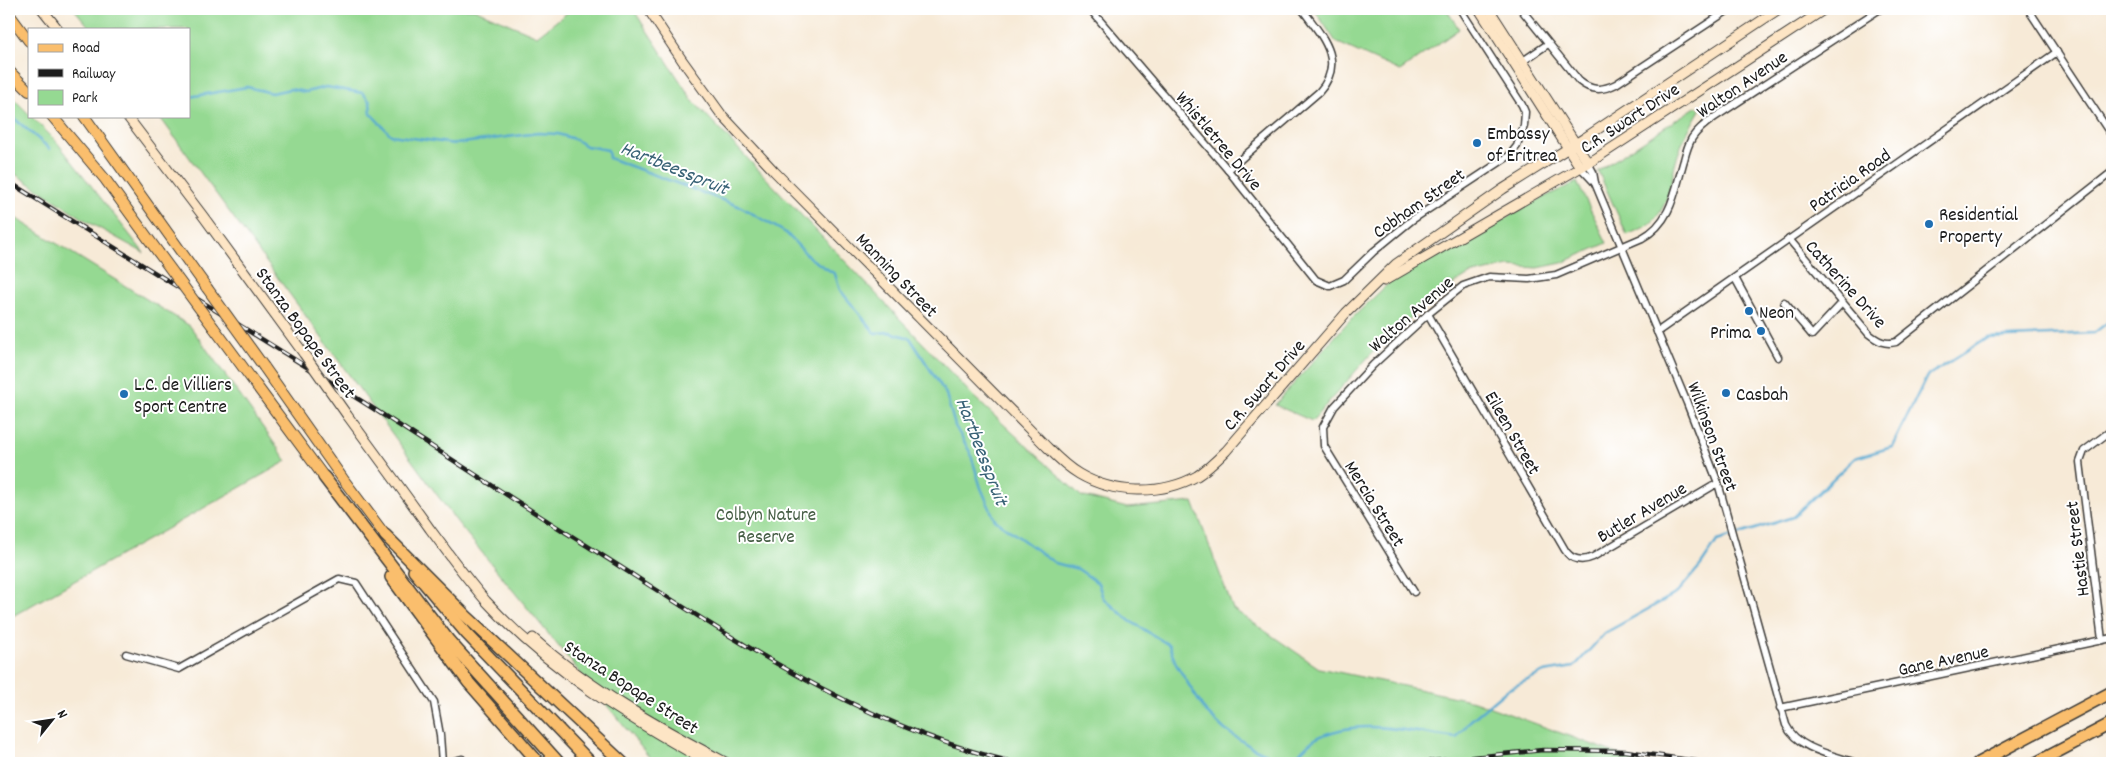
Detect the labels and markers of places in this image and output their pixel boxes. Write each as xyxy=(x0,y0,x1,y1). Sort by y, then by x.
place label: Embassy of Eritrea xyxy=(1487,122,1558,171)
marker: Embassy of Eritrea xyxy=(1471,137,1483,149)
place label: Residential Property xyxy=(1939,203,2019,252)
marker: Residential Property xyxy=(1923,218,1935,230)
place label: Neon xyxy=(1759,301,1794,328)
marker: Neon xyxy=(1743,305,1755,317)
place label: Prima xyxy=(1710,321,1752,348)
marker: Prima xyxy=(1755,325,1767,337)
place label: L.C. de Villiers Sport Centre xyxy=(134,373,232,422)
place label: Casbah xyxy=(1736,383,1788,410)
marker: Casbah xyxy=(1720,387,1732,399)
marker: L.C. de Villiers Sport Centre xyxy=(118,388,130,400)

